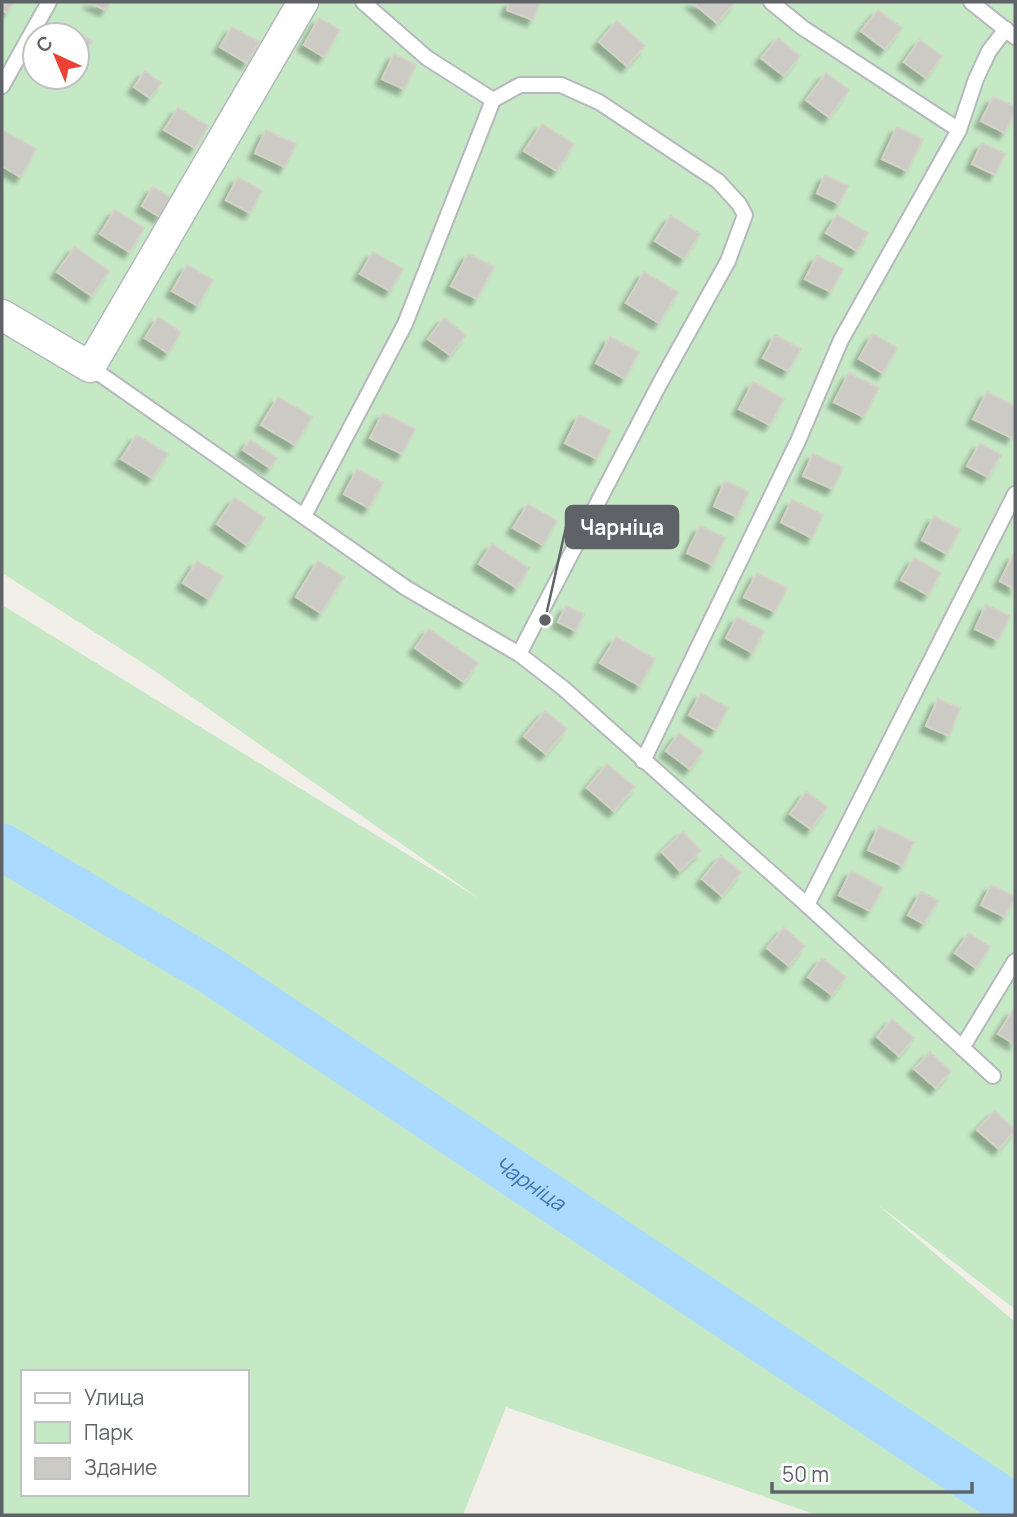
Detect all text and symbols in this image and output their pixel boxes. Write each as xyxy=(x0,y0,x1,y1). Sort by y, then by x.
north arrow xyxy=(21,21,91,91)
text: С xyxy=(30,30,58,58)
callout: Чарніца xyxy=(566,506,678,548)
text: Чарніца xyxy=(580,513,664,541)
water label: Чарніца xyxy=(489,1149,572,1217)
legend xyxy=(21,1370,248,1496)
text: Улица xyxy=(84,1383,144,1411)
text: Парк xyxy=(84,1418,134,1446)
scale bar xyxy=(772,1450,972,1494)
text: Здание xyxy=(84,1453,157,1481)
text: 50 m xyxy=(782,1460,829,1488)

